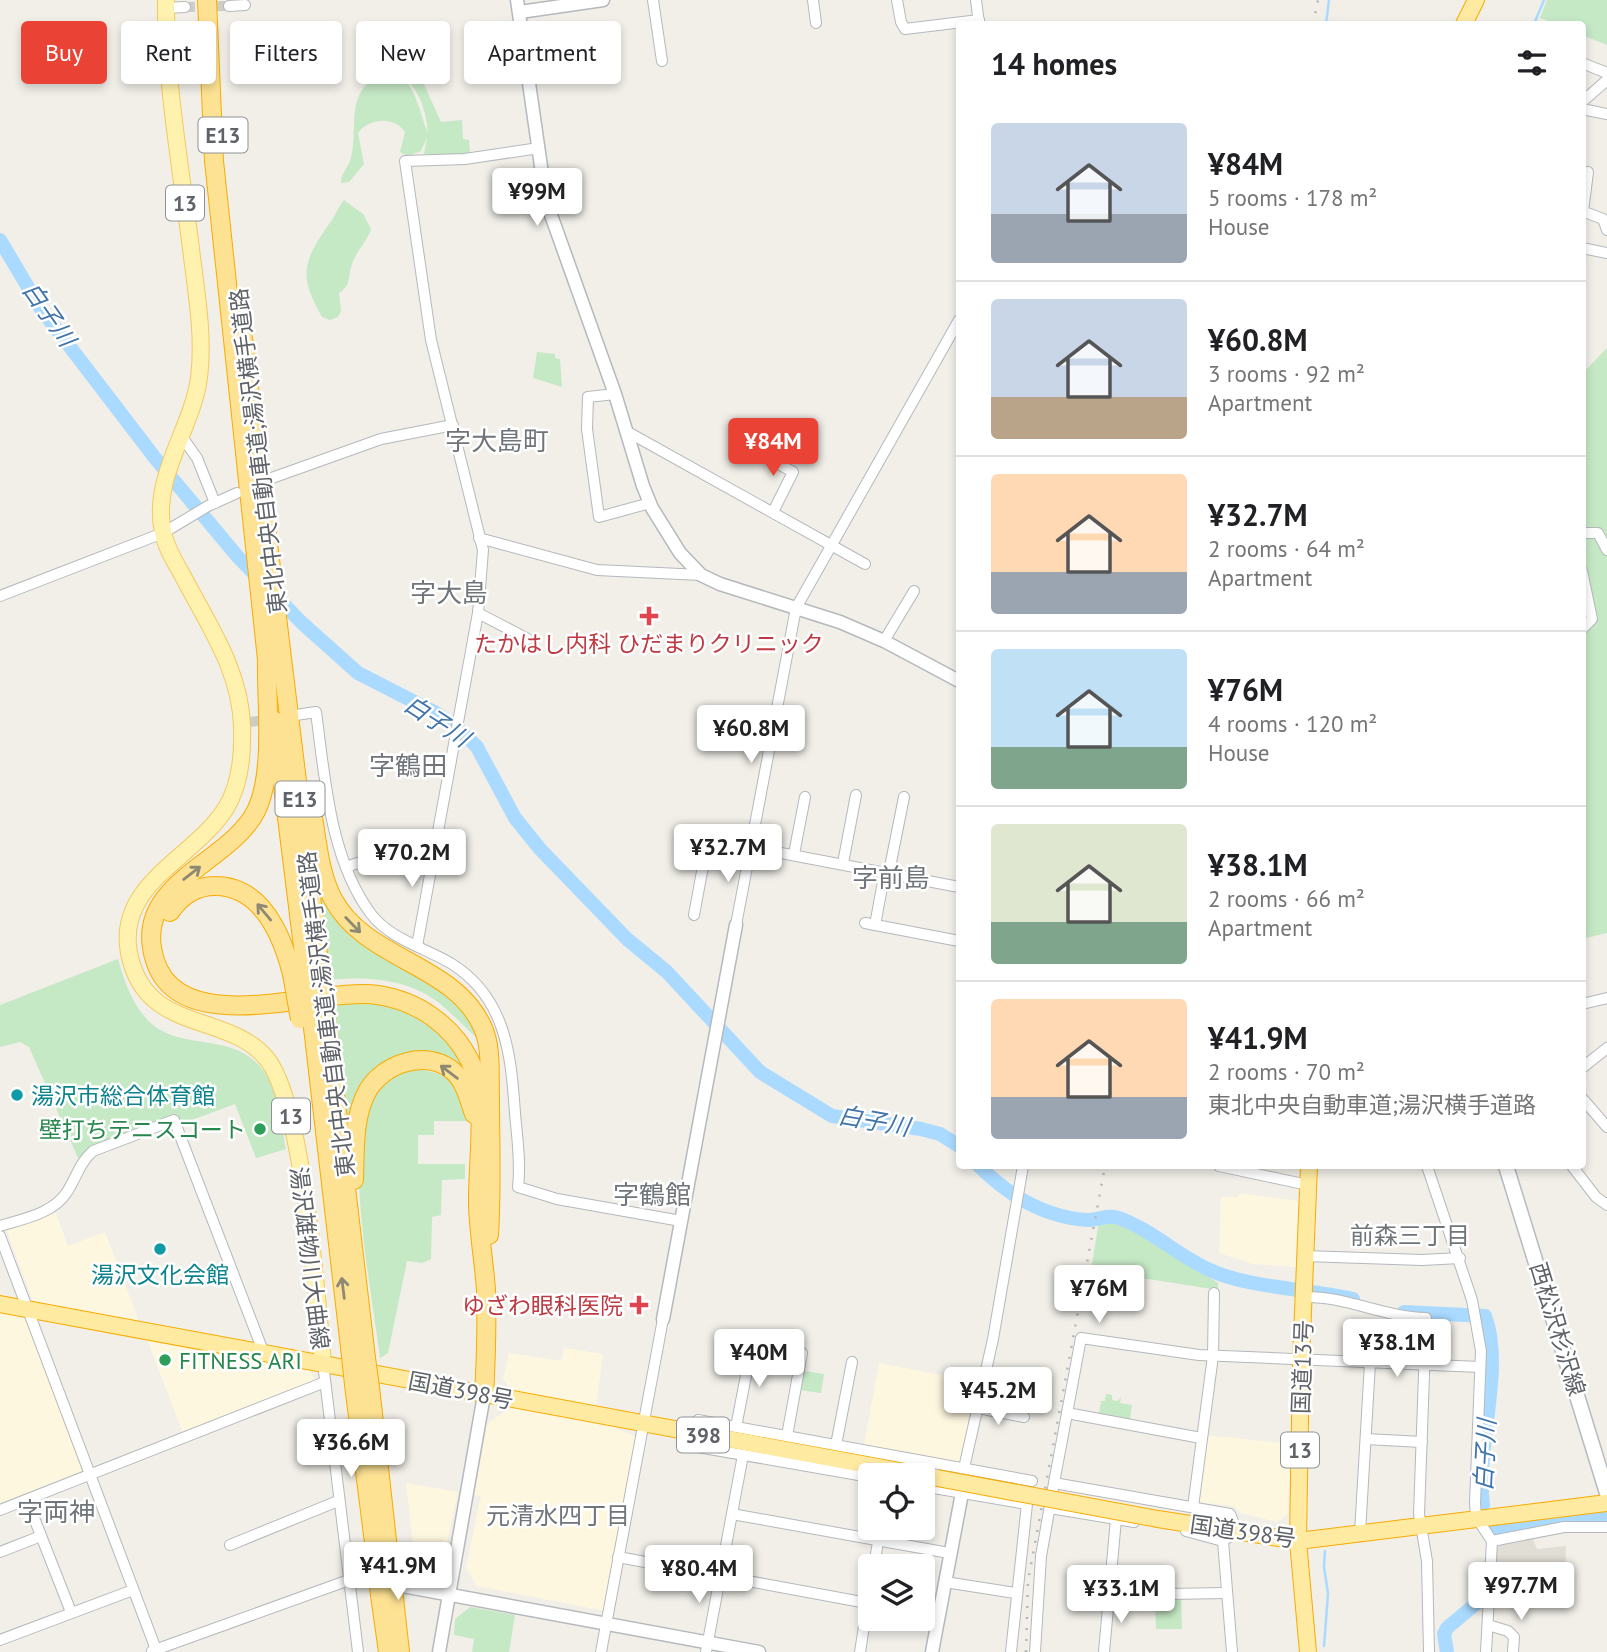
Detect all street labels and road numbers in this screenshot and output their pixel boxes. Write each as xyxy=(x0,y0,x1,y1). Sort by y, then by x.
road number: E13 xyxy=(198,118,248,152)
road number: 13 xyxy=(166,186,204,220)
street label: 東北中央自動車道;湯沢横手道路 xyxy=(224,287,292,615)
road number: E13 xyxy=(276,782,324,816)
street label: 東北中央自動車道;湯沢横手道路 xyxy=(292,850,360,1178)
road number: 13 xyxy=(272,1098,310,1134)
street label: 湯沢雄物川大曲線 xyxy=(284,1165,336,1351)
street label: 西松沢杉沢線 xyxy=(1524,1259,1592,1399)
street label: 国道13号 xyxy=(1286,1319,1318,1415)
street label: 国道398号 xyxy=(406,1366,516,1414)
road number: 398 xyxy=(677,1418,729,1452)
road number: 13 xyxy=(1281,1432,1319,1468)
street label: 国道398号 xyxy=(1188,1509,1298,1553)

